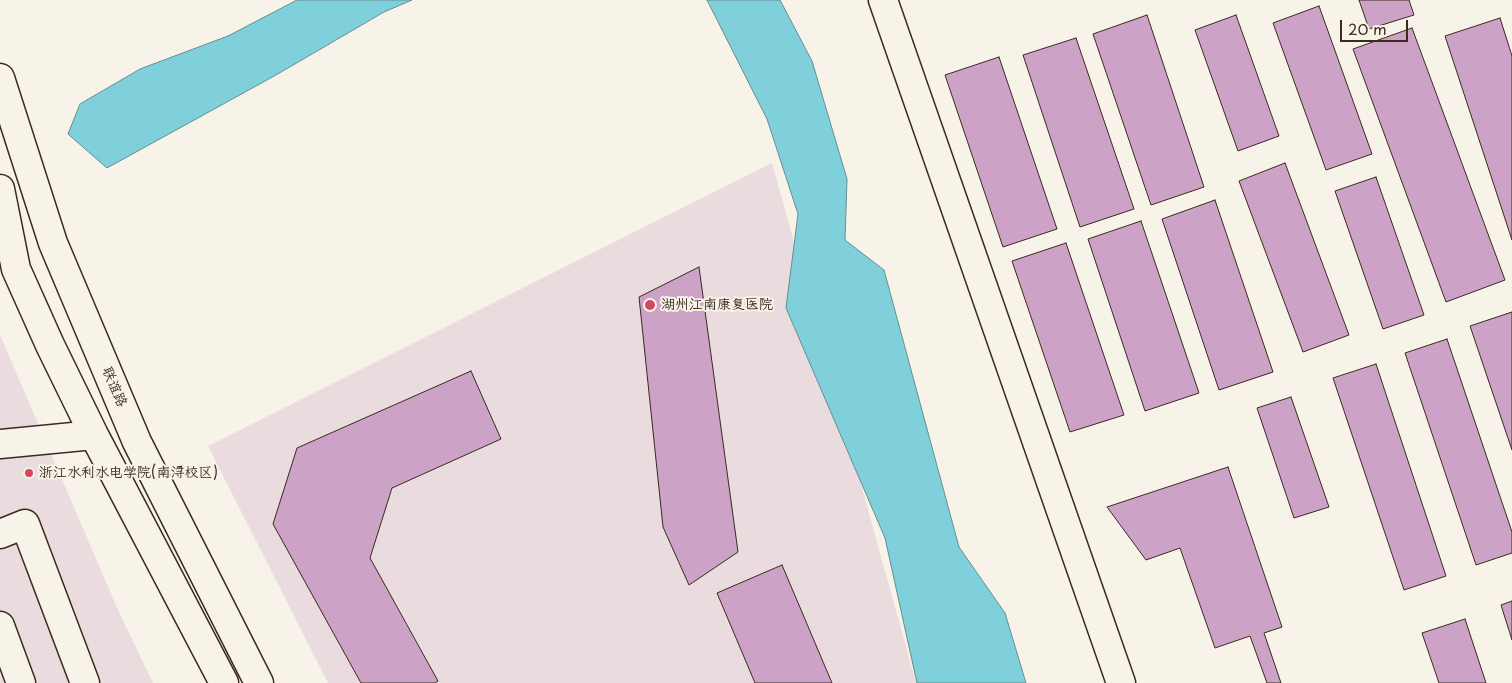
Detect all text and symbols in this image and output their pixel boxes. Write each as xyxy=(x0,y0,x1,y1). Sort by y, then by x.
scale bar xyxy=(1342,10,1410,42)
text: 20 m xyxy=(1348,17,1387,40)
place label: 湖州江南康复医院 xyxy=(661,297,773,313)
marker: 湖州江南康复医院 xyxy=(643,298,657,312)
street label: 联谊路 xyxy=(98,364,130,410)
place label: 浙江水利水电学院(南浔校区) xyxy=(39,465,218,481)
marker: 浙江水利水电学院(南浔校区) xyxy=(23,467,35,479)

